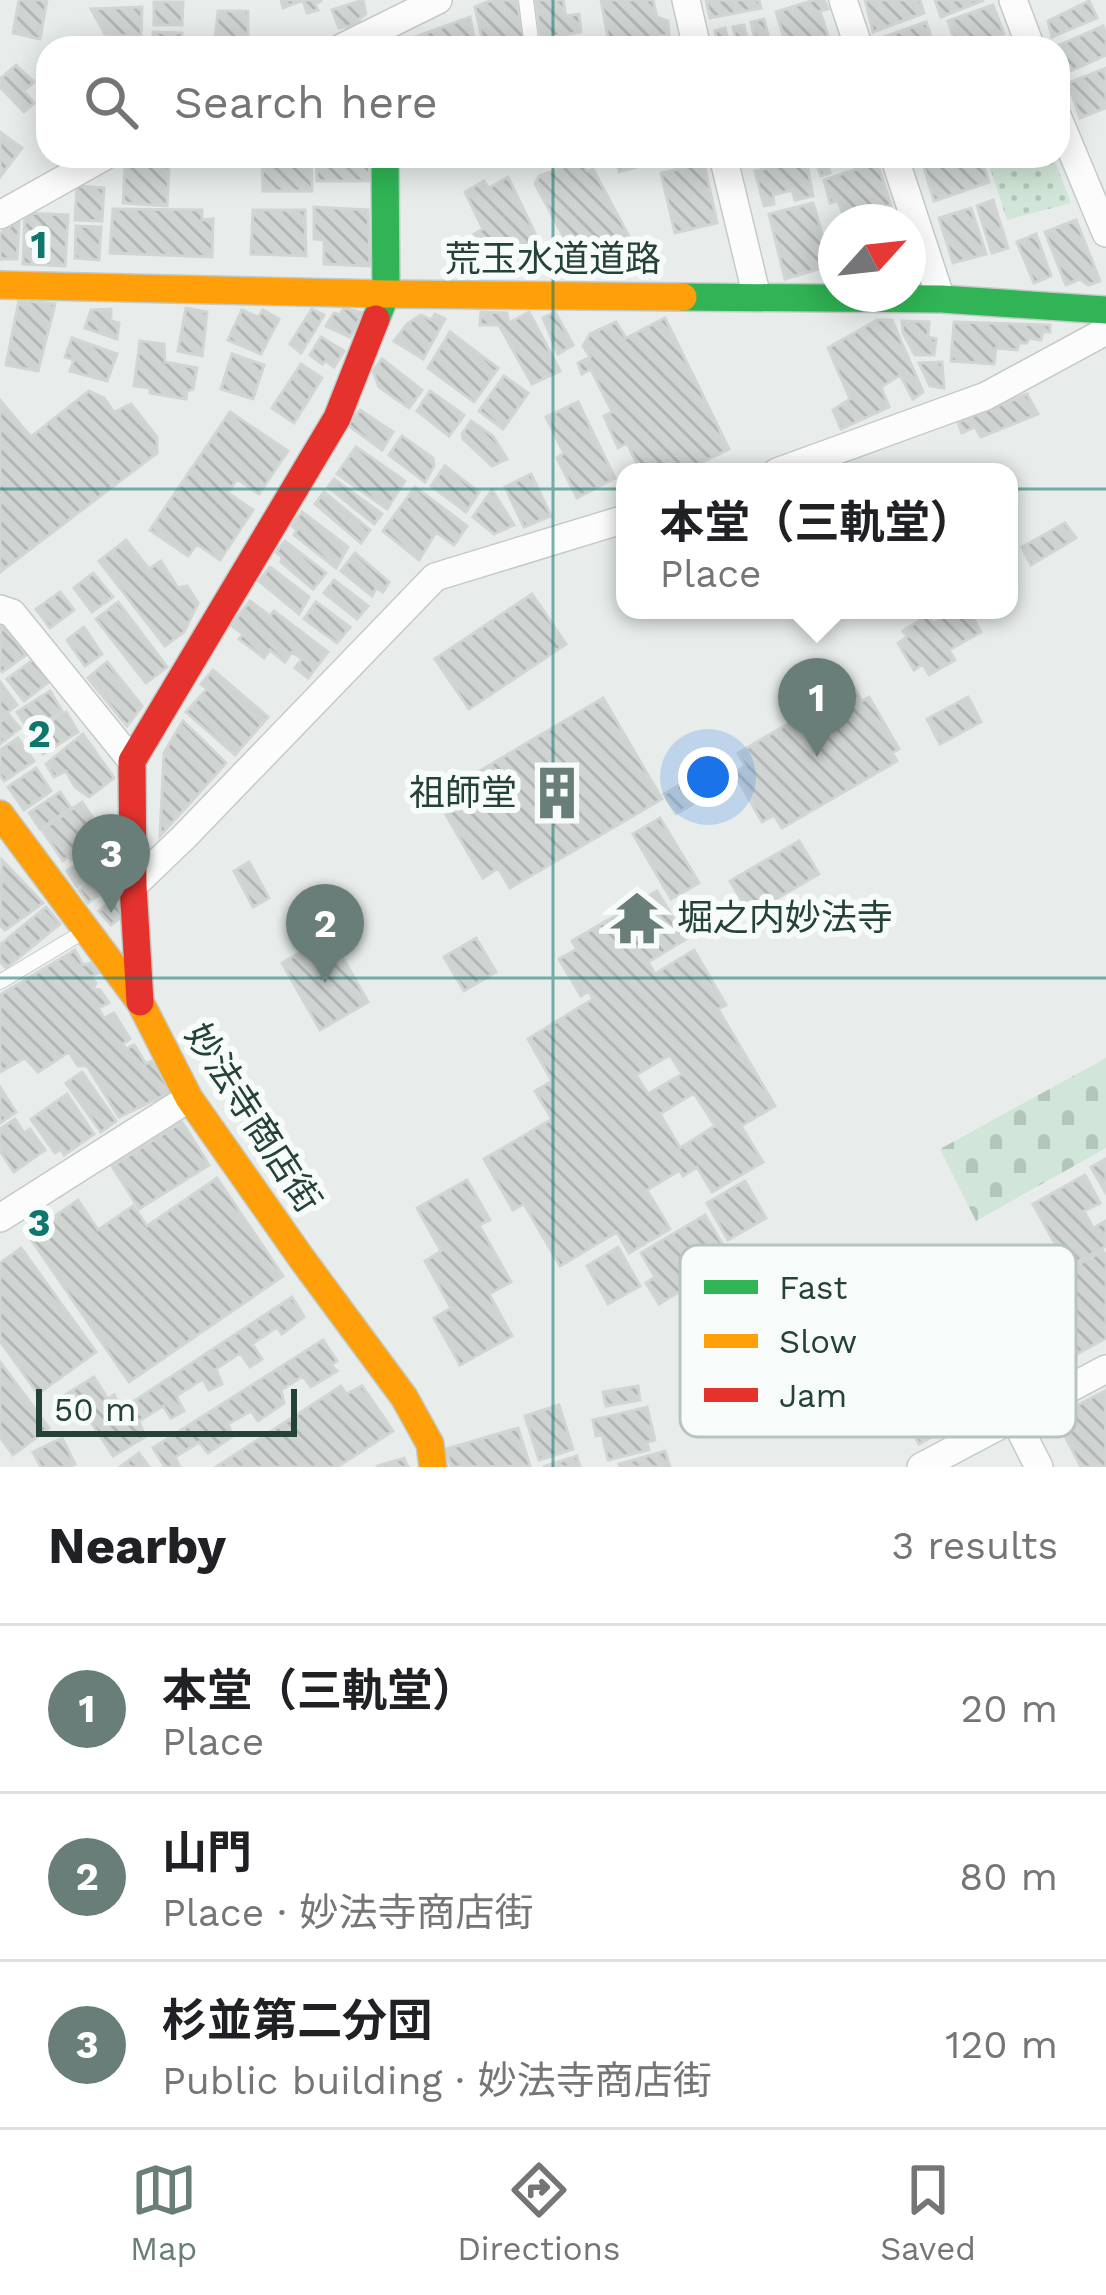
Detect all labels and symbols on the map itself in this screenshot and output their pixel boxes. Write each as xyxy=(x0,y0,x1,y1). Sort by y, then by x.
north arrow xyxy=(818,204,926,312)
text: 1 xyxy=(31,222,47,267)
street label: 荒玉水道道路 xyxy=(445,238,661,280)
pin: 1 xyxy=(778,658,856,757)
text: 2 xyxy=(27,711,51,756)
your location xyxy=(678,747,738,807)
building icon: 祖師堂 xyxy=(528,764,586,822)
place label: 祖師堂 xyxy=(409,772,517,814)
pin: 3 xyxy=(72,814,150,913)
pin: 2 xyxy=(286,884,364,983)
temple icon: 堀之内妙法寺 xyxy=(608,889,666,947)
place label: 堀之内妙法寺 xyxy=(677,897,893,939)
street label: 妙法寺商店街 xyxy=(177,1016,329,1220)
text: 3 xyxy=(27,1200,51,1245)
legend xyxy=(680,1245,1076,1437)
text: Fast xyxy=(779,1268,848,1307)
text: Slow xyxy=(779,1322,857,1361)
text: Jam xyxy=(779,1376,847,1415)
scale bar xyxy=(36,1383,297,1436)

